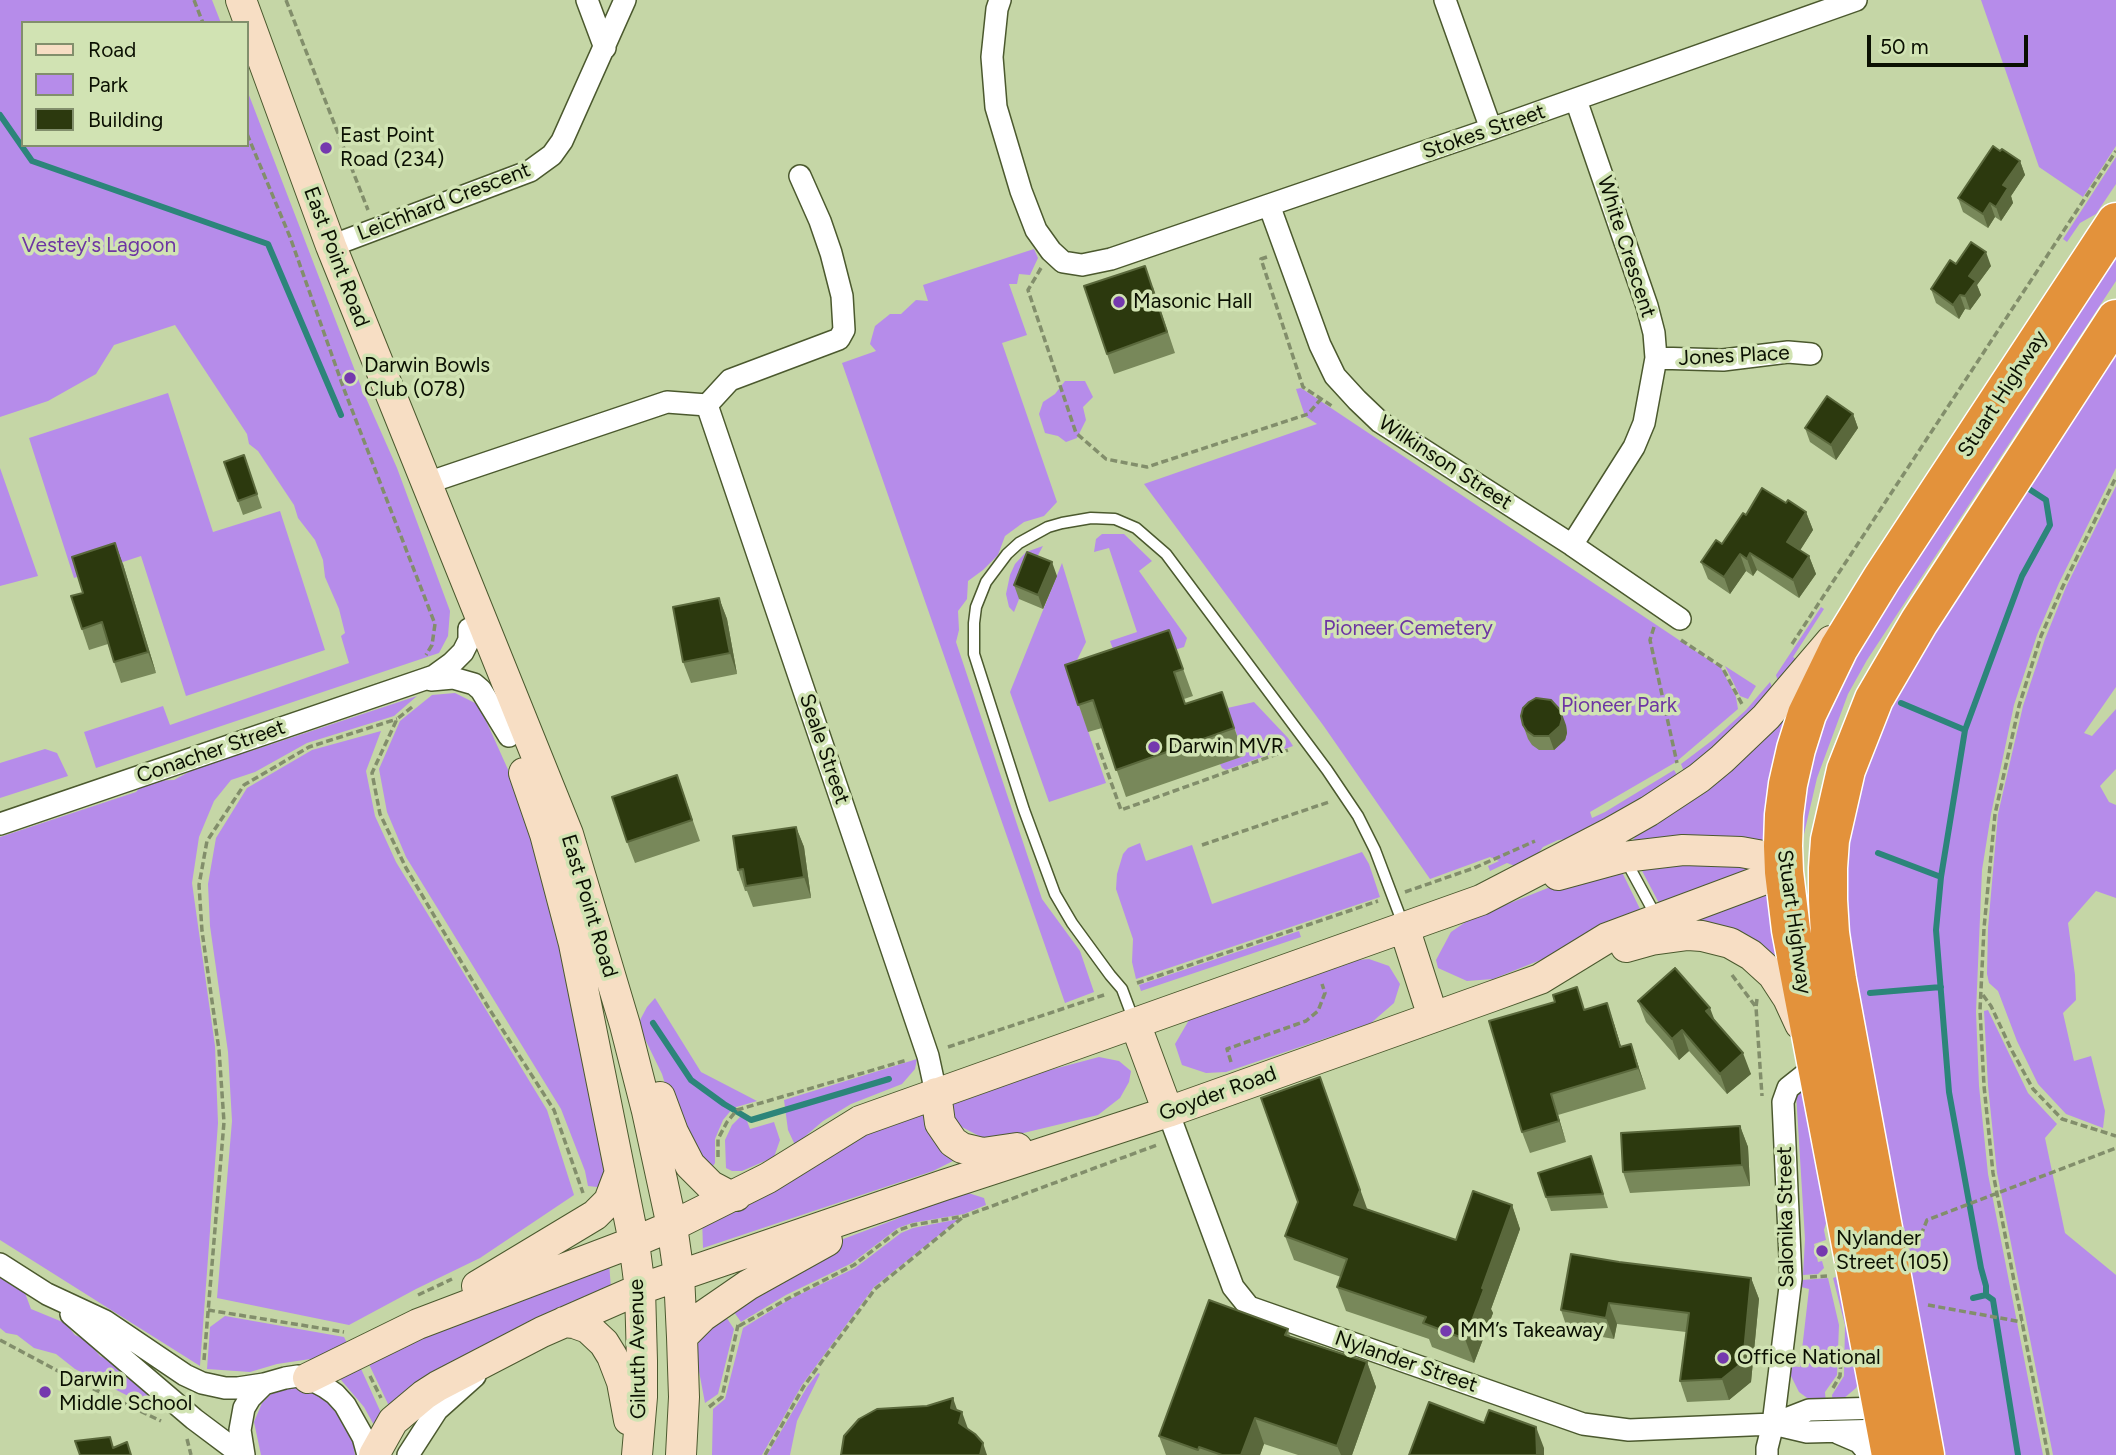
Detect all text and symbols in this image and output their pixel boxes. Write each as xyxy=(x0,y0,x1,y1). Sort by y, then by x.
legend xyxy=(21,21,248,147)
scale bar xyxy=(1871,21,2032,65)
text: 50 m xyxy=(1880,34,1929,59)
text: Road xyxy=(88,37,136,62)
text: Park xyxy=(88,72,128,97)
street label: Stokes Street xyxy=(1419,99,1549,165)
text: Building xyxy=(88,107,163,132)
place label: East Point Road (234) xyxy=(340,123,445,173)
marker: East Point Road (234) xyxy=(318,140,334,156)
street label: Leichhard Crescent xyxy=(354,157,534,247)
street label: White Crescent xyxy=(1591,173,1661,321)
street label: East Point Road xyxy=(298,183,374,331)
park label: Vestey's Lagoon xyxy=(22,233,176,259)
place label: Masonic Hall xyxy=(1133,289,1252,315)
marker: Masonic Hall xyxy=(1111,294,1127,310)
street label: Stuart Highway xyxy=(1953,326,2053,462)
street label: Jones Place xyxy=(1678,341,1790,371)
place label: Darwin Bowls Club (078) xyxy=(364,353,490,403)
marker: Darwin Bowls Club (078) xyxy=(342,370,358,386)
street label: Wilkinson Street xyxy=(1374,410,1516,516)
park label: Pioneer Cemetery xyxy=(1323,616,1493,642)
street label: Seale Street xyxy=(793,690,855,808)
park label: Pioneer Park xyxy=(1561,693,1677,719)
street label: Conacher Street xyxy=(133,715,289,789)
place label: Darwin MVR xyxy=(1168,734,1284,760)
marker: Darwin MVR xyxy=(1146,739,1162,755)
street label: East Point Road xyxy=(555,831,623,981)
street label: Stuart Highway xyxy=(1771,848,1817,996)
street label: Goyder Road xyxy=(1156,1061,1280,1127)
street label: Salonika Street xyxy=(1772,1146,1800,1288)
place label: Nylander Street (105) xyxy=(1836,1226,1949,1276)
marker: Nylander Street (105) xyxy=(1814,1243,1830,1259)
street label: Gilruth Avenue xyxy=(624,1279,652,1419)
place label: MM’s Takeaway xyxy=(1460,1318,1604,1344)
marker: MM’s Takeaway xyxy=(1438,1323,1454,1339)
street label: Nylander Street xyxy=(1331,1326,1481,1398)
place label: Office National xyxy=(1737,1345,1881,1371)
marker: Office National xyxy=(1715,1350,1731,1366)
place label: Darwin Middle School xyxy=(59,1367,192,1417)
marker: Darwin Middle School xyxy=(37,1384,53,1400)

